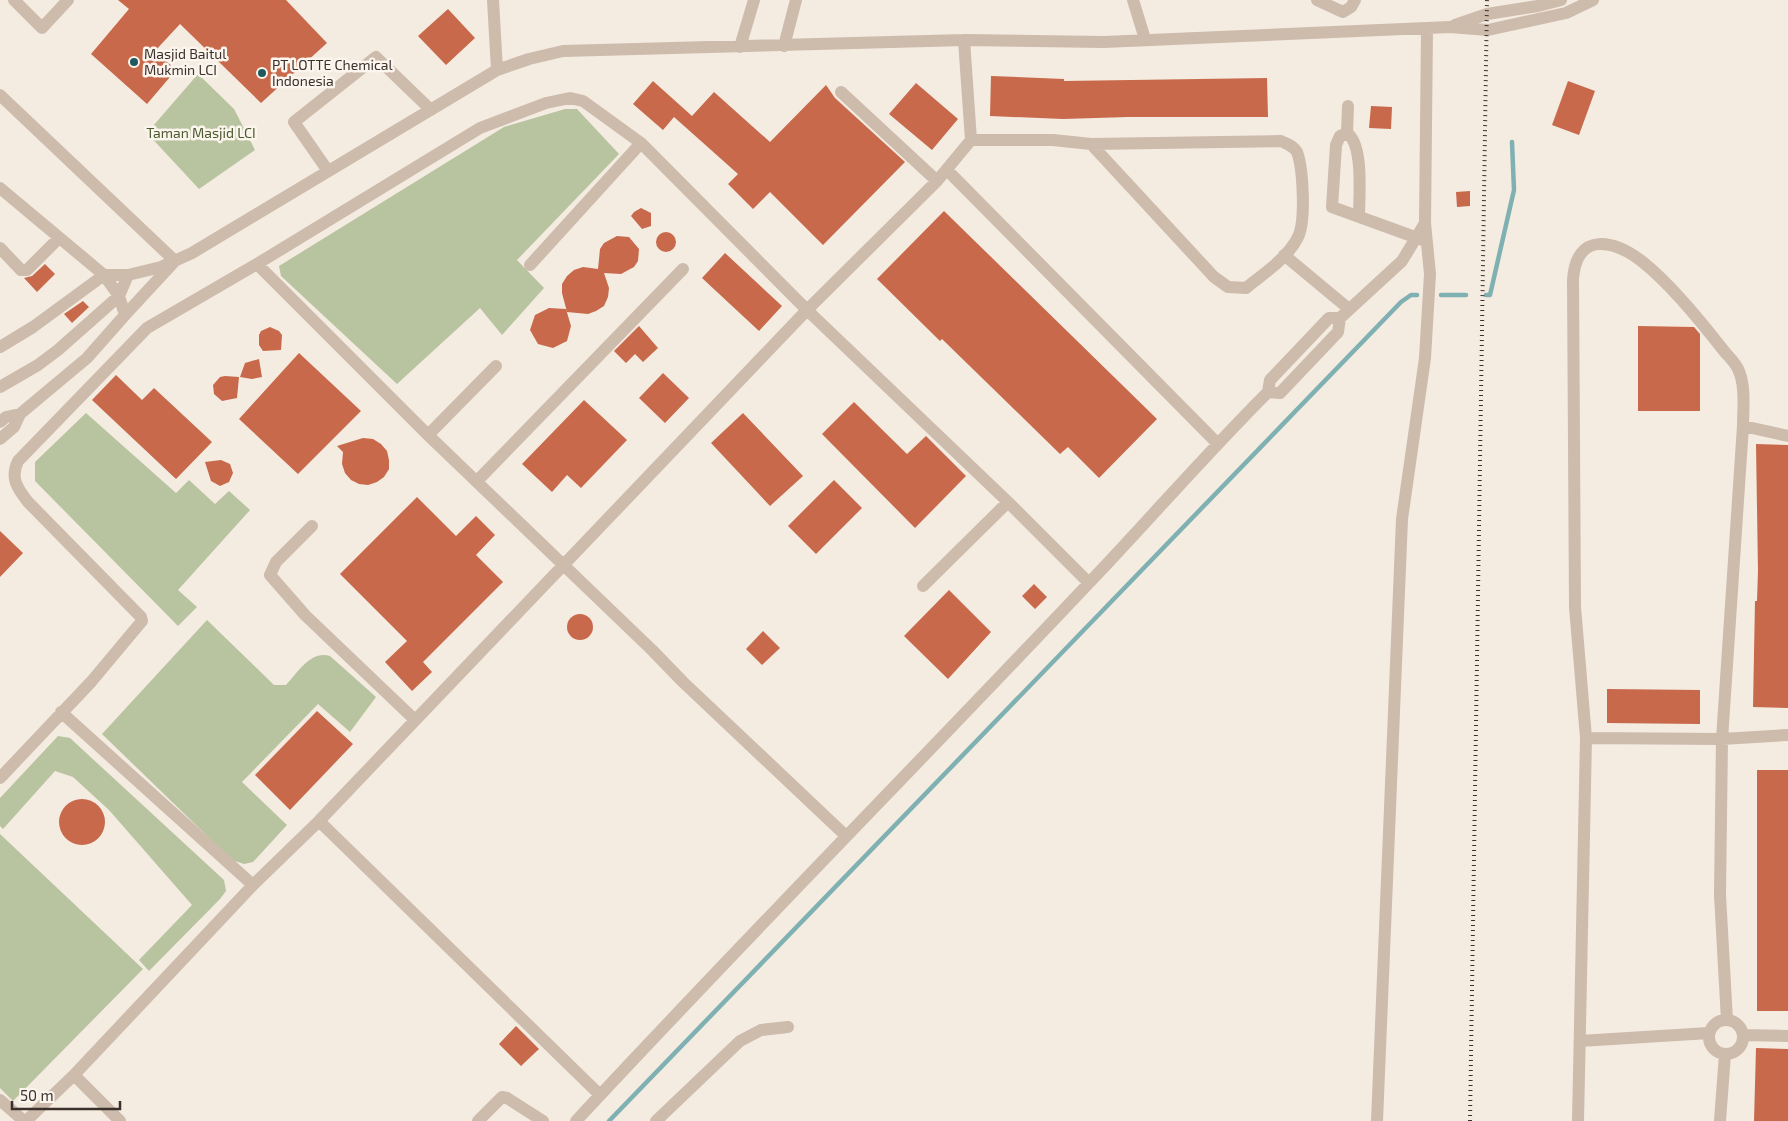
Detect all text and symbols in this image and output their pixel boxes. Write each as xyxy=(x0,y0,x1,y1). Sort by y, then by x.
place label: Masjid Baitul Mukmin LCI xyxy=(144,45,227,78)
marker: Masjid Baitul Mukmin LCI xyxy=(128,56,140,68)
place label: PT LOTTE Chemical Indonesia xyxy=(272,56,393,89)
marker: PT LOTTE Chemical Indonesia xyxy=(256,67,268,79)
park label: Taman Masjid LCI xyxy=(146,124,256,141)
scale bar xyxy=(12,1078,120,1110)
text: 50 m xyxy=(20,1086,54,1104)

